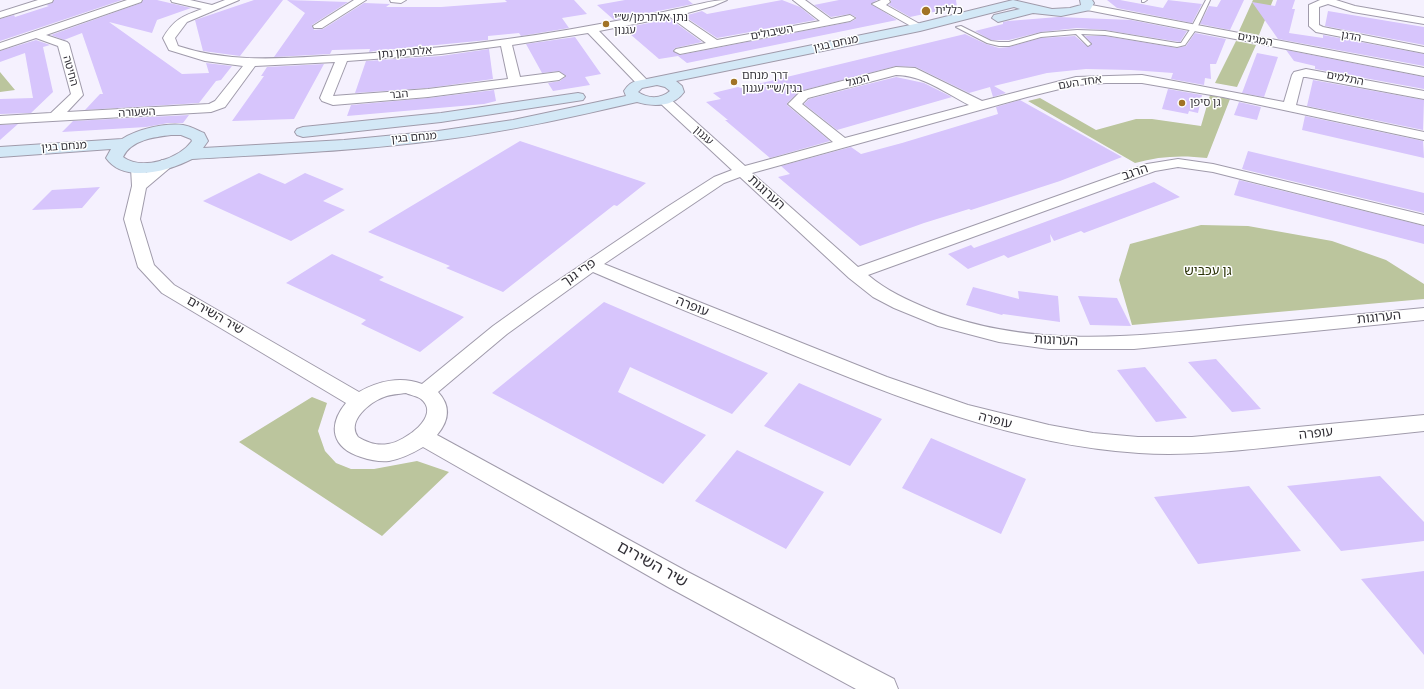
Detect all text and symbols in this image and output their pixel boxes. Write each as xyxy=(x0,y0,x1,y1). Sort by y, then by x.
place label: כללית xyxy=(935,4,963,18)
marker: כללית xyxy=(920,5,932,17)
place label: נתן אלתרמן/ש״י עגנון xyxy=(614,11,688,37)
marker: נתן אלתרמן/ש״י עגנון xyxy=(601,19,611,29)
street label: השיבולים xyxy=(750,22,794,44)
street label: הדגן xyxy=(1340,29,1362,45)
street label: המגינים xyxy=(1236,30,1274,50)
street label: מנחם בגין xyxy=(812,33,860,55)
street label: אלתרמן נתן xyxy=(377,44,433,62)
street label: החיטה xyxy=(60,54,80,88)
place label: דרך מנחם בגין/ש״י עגנון xyxy=(742,69,803,95)
street label: התלמים xyxy=(1325,69,1365,89)
street label: המגל xyxy=(845,72,871,90)
street label: אחד העם xyxy=(1057,73,1103,93)
marker: דרך מנחם בגין/ש״י עגנון xyxy=(729,77,739,87)
street label: הבר xyxy=(389,88,409,102)
place label: גן סיפן xyxy=(1190,96,1221,110)
marker: גן סיפן xyxy=(1177,98,1187,108)
street label: השעורה xyxy=(118,105,156,121)
street label: עגנון xyxy=(691,124,715,148)
street label: מנחם בגין xyxy=(391,129,437,147)
street label: מנחם בגין xyxy=(41,139,87,155)
street label: הרגב xyxy=(1120,161,1150,185)
street label: הערוגות xyxy=(744,172,788,214)
street label: פרי גנך xyxy=(559,256,599,290)
park label: גן עכביש xyxy=(1184,264,1232,280)
street label: שיר השירים xyxy=(184,293,246,339)
street label: עופרה xyxy=(673,293,711,321)
street label: הערוגות xyxy=(1356,308,1402,328)
street label: הערוגות xyxy=(1033,332,1079,350)
street label: עופרה xyxy=(977,409,1013,433)
street label: עופרה xyxy=(1298,424,1334,444)
street label: שיר השירים xyxy=(613,538,691,592)

